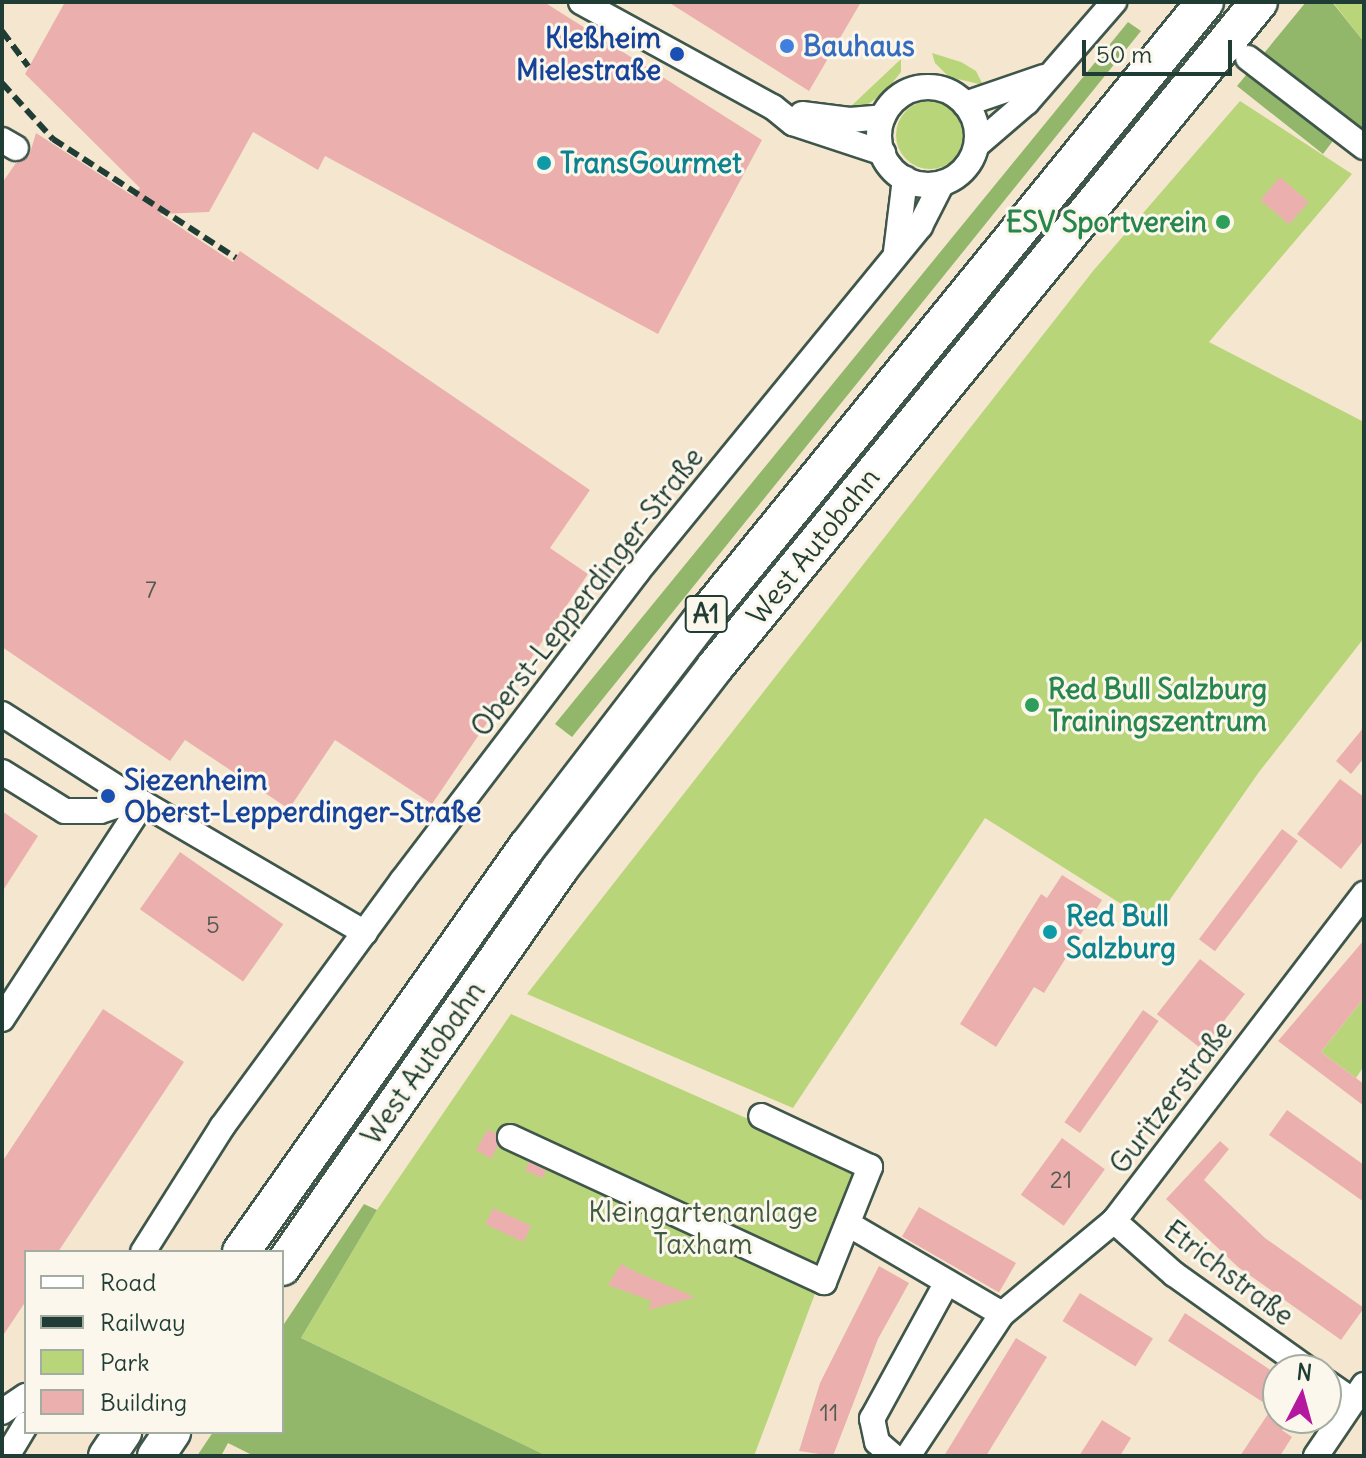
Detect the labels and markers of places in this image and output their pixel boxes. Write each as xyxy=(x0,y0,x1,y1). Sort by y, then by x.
place label: Kleßheim Mielestraße xyxy=(516,21,661,87)
place label: Bauhaus xyxy=(803,29,915,63)
marker: Bauhaus xyxy=(778,37,796,55)
marker: Kleßheim Mielestraße xyxy=(668,45,686,63)
place label: TransGourmet xyxy=(560,146,742,180)
marker: TransGourmet xyxy=(535,154,553,172)
place label: ESV Sportverein xyxy=(1006,205,1207,239)
marker: ESV Sportverein xyxy=(1214,213,1232,231)
place label: Red Bull Salzburg Trainingszentrum xyxy=(1048,672,1267,738)
marker: Red Bull Salzburg Trainingszentrum xyxy=(1023,696,1041,714)
place label: Siezenheim Oberst-Lepperdinger-Straße xyxy=(124,763,481,829)
marker: Siezenheim Oberst-Lepperdinger-Straße xyxy=(99,787,117,805)
place label: Red Bull Salzburg xyxy=(1066,899,1176,965)
marker: Red Bull Salzburg xyxy=(1041,923,1059,941)

